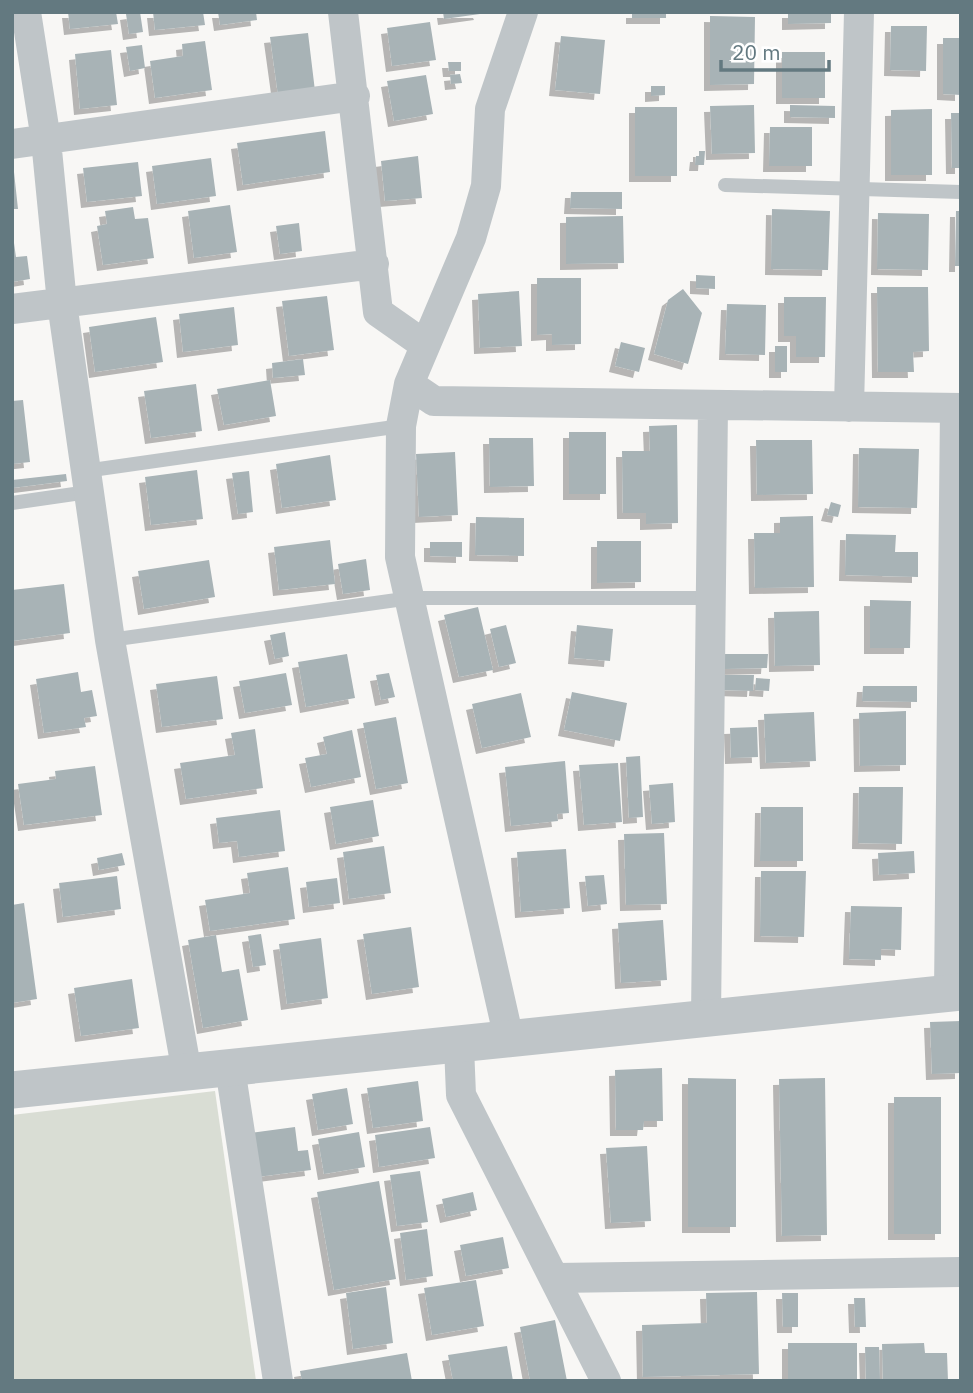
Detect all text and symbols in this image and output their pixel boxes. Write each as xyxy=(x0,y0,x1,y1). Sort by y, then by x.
scale bar xyxy=(721,28,830,72)
text: 20 m xyxy=(732,38,781,66)

